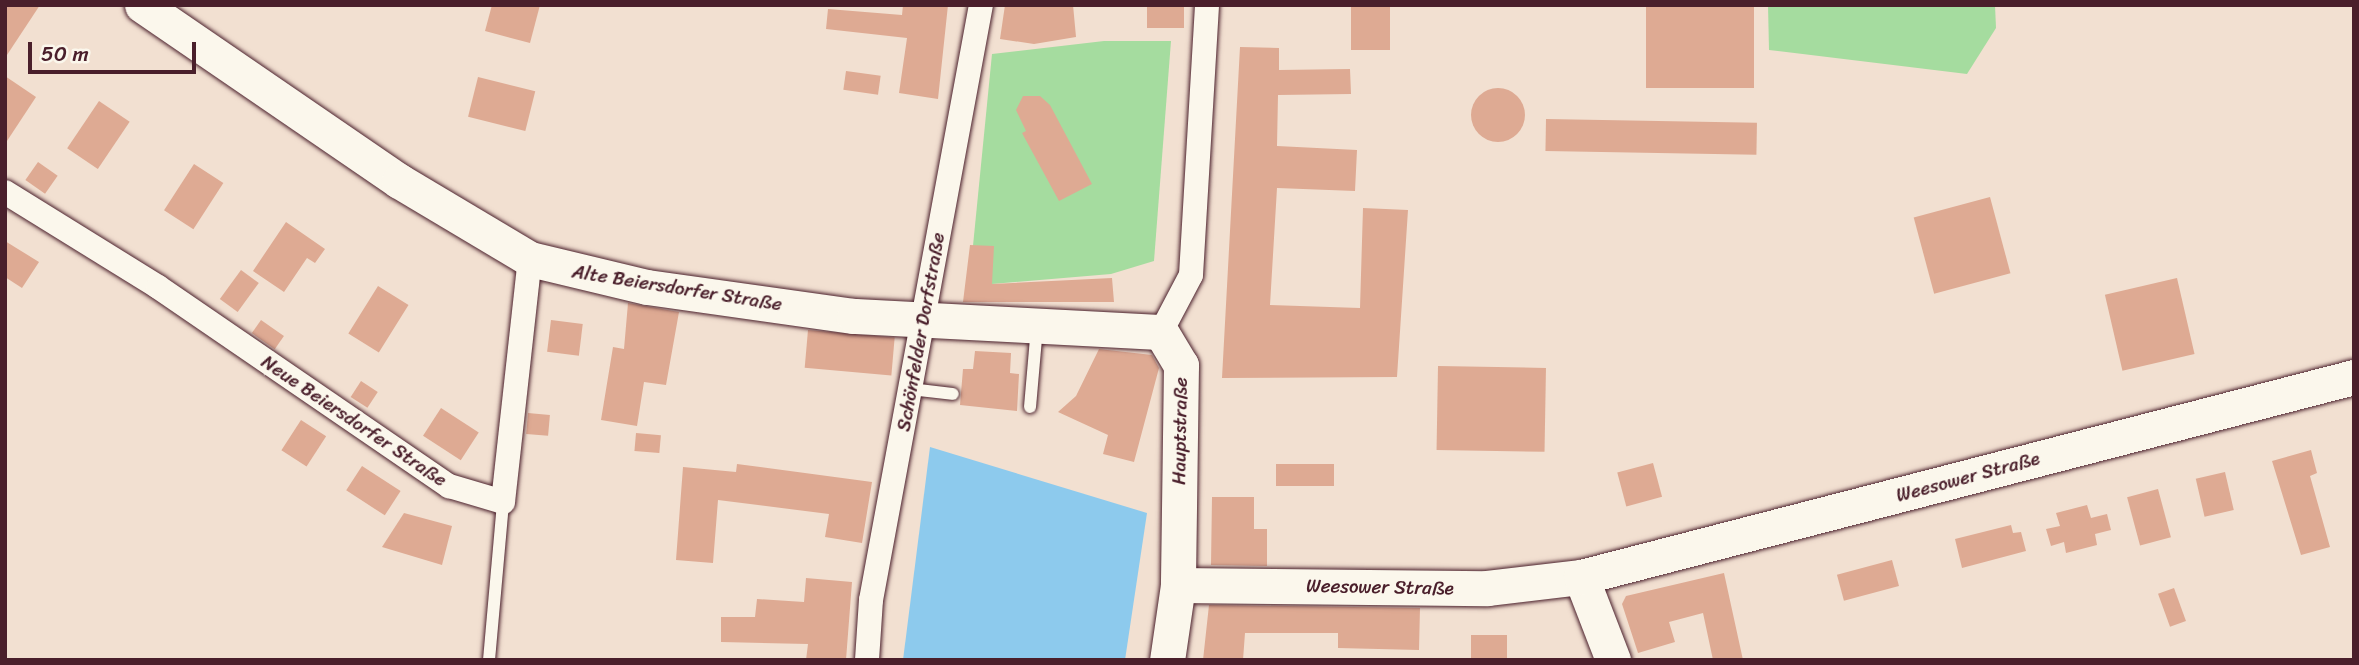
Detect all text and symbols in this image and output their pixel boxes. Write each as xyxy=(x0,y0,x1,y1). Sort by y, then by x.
scale bar xyxy=(32,28,200,72)
text: 50 m xyxy=(41,35,89,73)
street label: Schönfelder Dorfstraße xyxy=(892,231,950,433)
street label: Alte Beiersdorfer Straße xyxy=(570,260,784,316)
street label: Neue Beiersdorfer Straße xyxy=(257,350,451,492)
street label: Hauptstraße xyxy=(1168,377,1192,485)
street label: Weesower Straße xyxy=(1893,447,2043,507)
street label: Weesower Straße xyxy=(1306,574,1454,600)

